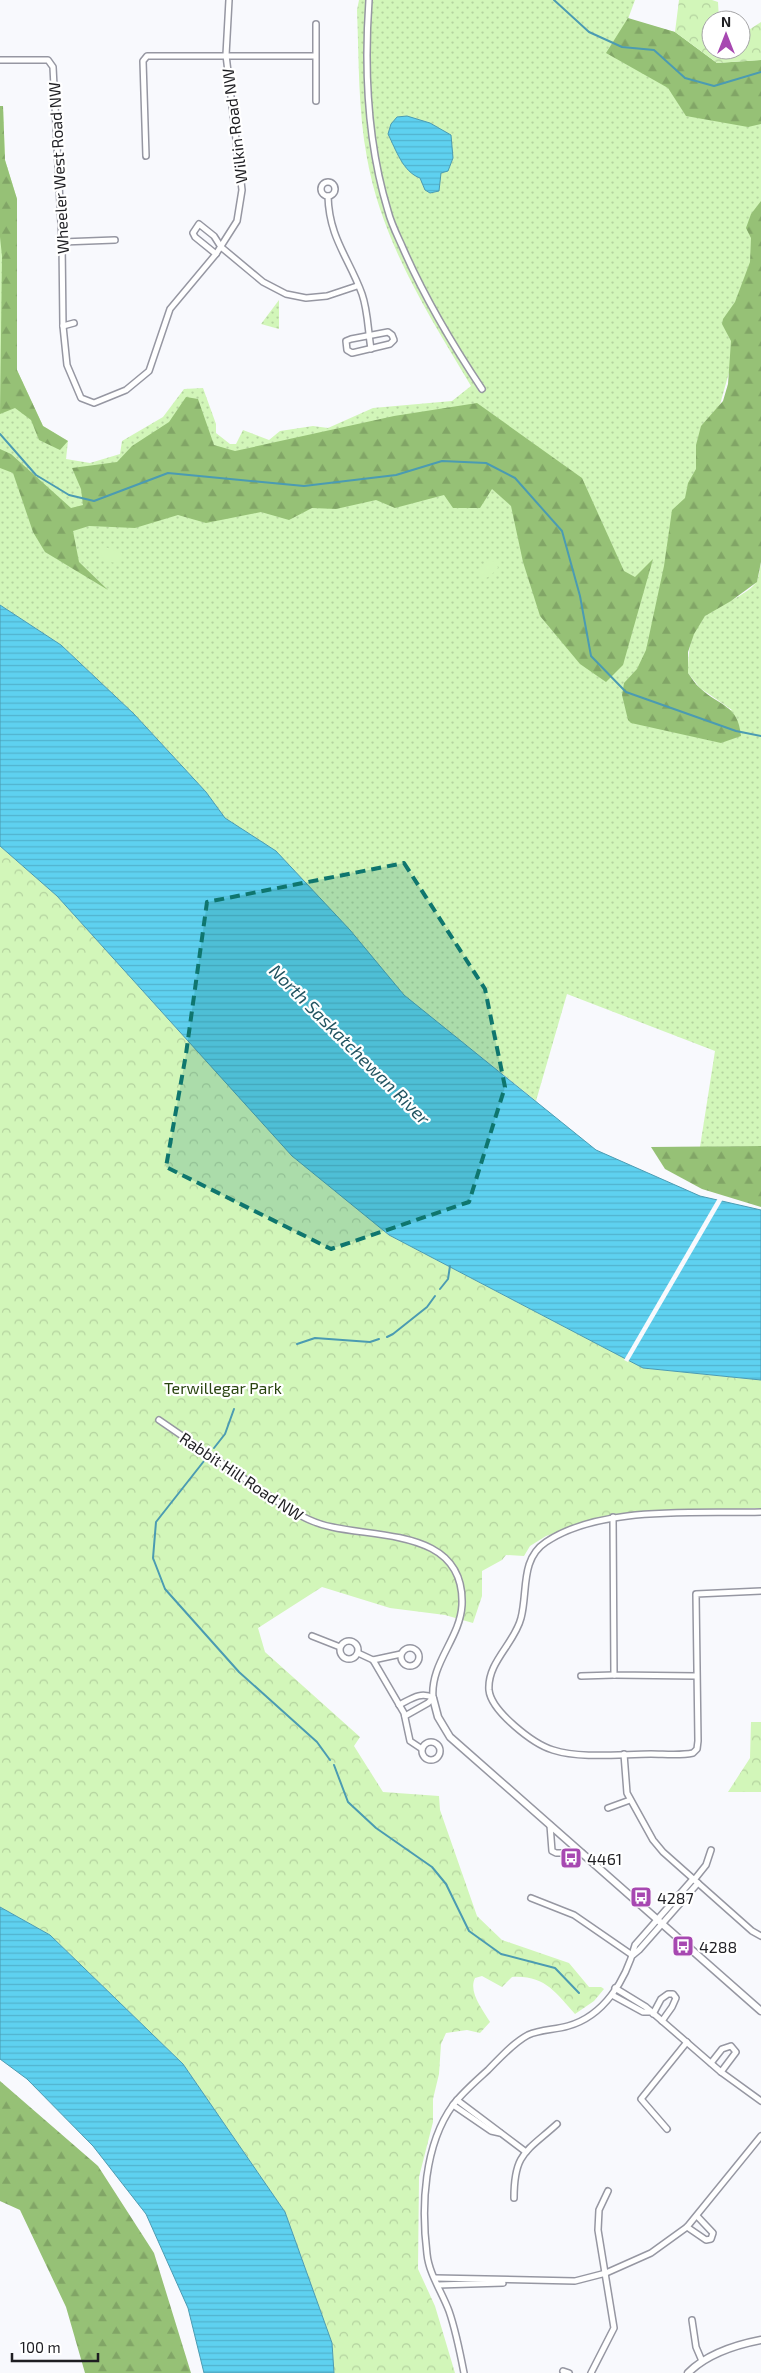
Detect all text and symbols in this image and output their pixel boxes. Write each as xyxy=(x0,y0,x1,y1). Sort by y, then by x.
north arrow xyxy=(701,10,751,60)
text: N xyxy=(721,13,731,30)
street label: Wilkin Road NW xyxy=(218,67,250,185)
street label: Wheeler West Road NW xyxy=(44,81,72,255)
water label: North Saskatchewan River xyxy=(265,959,435,1129)
park label: Terwillegar Park xyxy=(164,1378,282,1397)
street label: Rabbit Hill Road NW xyxy=(177,1428,307,1524)
bus stop icon: 4461 xyxy=(559,1846,583,1870)
place label: 4461 xyxy=(587,1849,622,1868)
bus stop icon: 4287 xyxy=(629,1885,653,1909)
place label: 4287 xyxy=(657,1888,694,1907)
bus stop icon: 4288 xyxy=(671,1934,695,1958)
place label: 4288 xyxy=(699,1937,737,1956)
scale bar xyxy=(12,2330,99,2362)
text: 100 m xyxy=(20,2338,61,2356)

